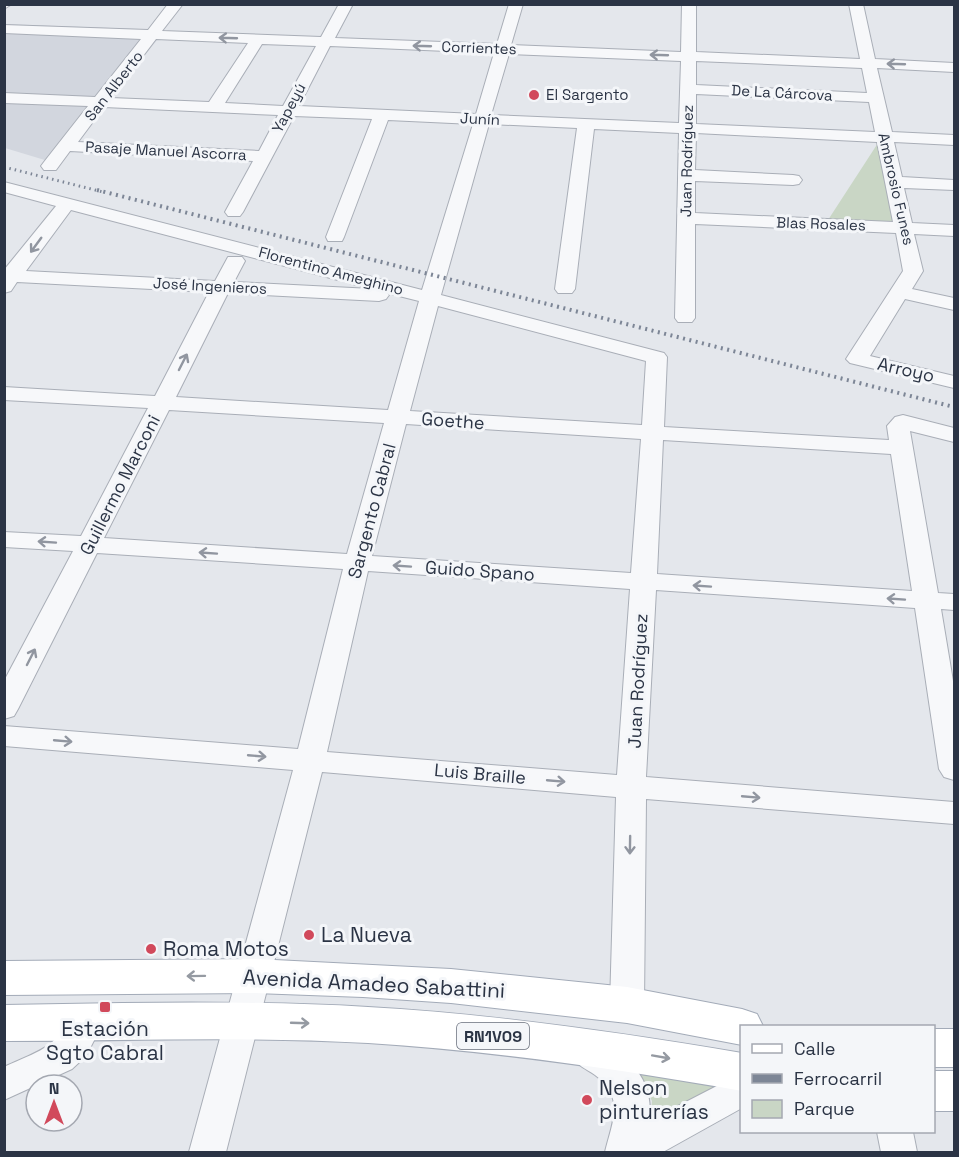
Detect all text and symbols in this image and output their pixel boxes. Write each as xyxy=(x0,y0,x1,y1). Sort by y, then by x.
one-way arrow xyxy=(218,32,238,44)
street label: Corrientes xyxy=(441,37,517,58)
one-way arrow xyxy=(413,40,433,51)
street label: San Alberto xyxy=(80,47,147,125)
one-way arrow xyxy=(650,50,670,61)
one-way arrow xyxy=(887,59,907,70)
street label: Yapeyú xyxy=(268,80,309,136)
street label: De La Cárcova xyxy=(731,80,834,105)
place label: El Sargento xyxy=(546,85,629,104)
marker: El Sargento xyxy=(527,88,541,102)
street label: Juan Rodríguez xyxy=(676,105,697,217)
street label: Junín xyxy=(460,108,500,129)
street label: Ambrosio Funes xyxy=(874,131,919,247)
street label: Pasaje Manuel Ascorra xyxy=(85,137,248,164)
street label: Blas Rosales xyxy=(776,212,866,235)
one-way arrow xyxy=(29,237,42,253)
street label: Florentino Ameghino xyxy=(257,242,406,299)
street label: José Ingenieros xyxy=(153,273,268,298)
street label: Arroyo xyxy=(875,352,937,387)
one-way arrow xyxy=(178,354,189,372)
street label: Goethe xyxy=(421,407,485,434)
street label: Guillermo Marconi xyxy=(74,411,165,559)
street label: Sargento Cabral xyxy=(342,441,401,581)
one-way arrow xyxy=(37,536,57,547)
one-way arrow xyxy=(198,547,218,558)
street label: Guido Spano xyxy=(424,555,536,586)
one-way arrow xyxy=(393,560,413,571)
one-way arrow xyxy=(692,580,712,591)
one-way arrow xyxy=(887,593,907,604)
street label: Juan Rodríguez xyxy=(622,613,653,749)
one-way arrow xyxy=(26,649,37,667)
one-way arrow xyxy=(52,735,72,746)
one-way arrow xyxy=(247,751,267,762)
street label: Luis Braille xyxy=(433,758,527,789)
one-way arrow xyxy=(546,776,566,787)
one-way arrow xyxy=(740,791,760,802)
one-way arrow xyxy=(624,835,636,855)
place label: La Nueva xyxy=(321,921,412,948)
marker: La Nueva xyxy=(302,928,316,942)
place label: Roma Motos xyxy=(163,935,289,962)
marker: Roma Motos xyxy=(144,942,158,956)
street label: Avenida Amadeo Sabattini xyxy=(242,963,506,1004)
one-way arrow xyxy=(187,971,207,982)
marker: Estación Sgto Cabral xyxy=(98,1000,112,1014)
place label: Estación Sgto Cabral xyxy=(46,1015,164,1066)
one-way arrow xyxy=(289,1018,309,1029)
road number: RN1V09 xyxy=(457,1023,529,1049)
legend xyxy=(740,1025,935,1133)
text: Calle xyxy=(794,1037,835,1060)
one-way arrow xyxy=(651,1052,670,1063)
text: Ferrocarril xyxy=(794,1067,882,1090)
north arrow xyxy=(24,1073,84,1133)
place label: Nelson pinturerías xyxy=(599,1074,709,1125)
text: N xyxy=(49,1078,59,1099)
marker: Nelson pinturerías xyxy=(580,1093,594,1107)
text: Parque xyxy=(794,1097,855,1120)

